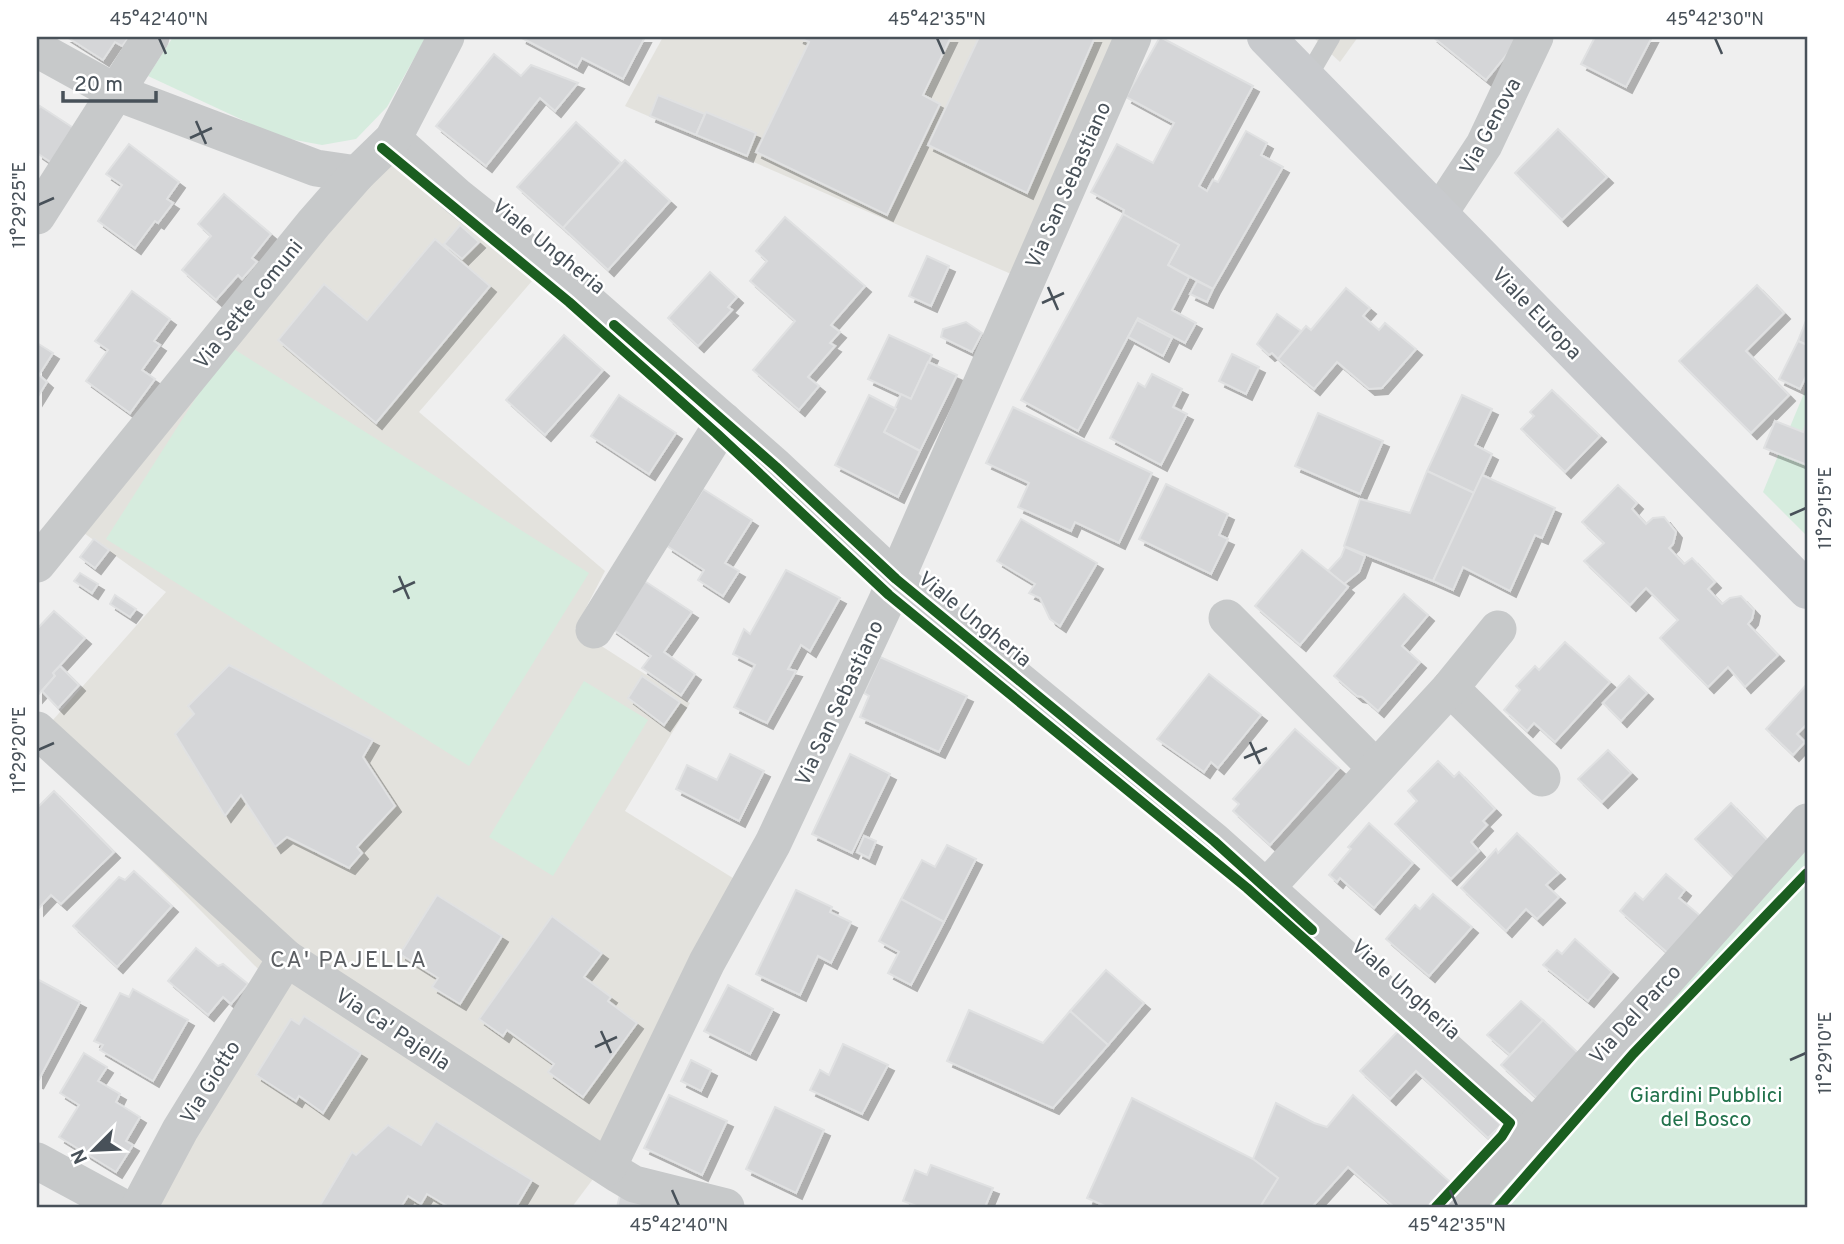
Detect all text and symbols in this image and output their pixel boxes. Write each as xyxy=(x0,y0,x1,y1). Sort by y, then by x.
text: 45°42'40"N xyxy=(110,9,208,32)
text: 45°42'35"N xyxy=(888,9,986,32)
text: 45°42'30"N xyxy=(1666,9,1764,32)
scale bar xyxy=(63,60,156,104)
text: 20 m xyxy=(74,72,123,99)
street label: Via Genova xyxy=(1455,74,1528,180)
street label: Via San Sebastiano xyxy=(1020,98,1118,273)
text: 11°29'25"E xyxy=(9,162,32,248)
street label: Viale Ungheria xyxy=(486,193,610,301)
street label: Via Sette comuni xyxy=(189,235,310,375)
street label: Viale Europa xyxy=(1485,262,1587,366)
text: 11°29'15"E xyxy=(1815,467,1838,549)
street label: Viale Ungheria xyxy=(912,566,1036,674)
street label: Via San Sebastiano xyxy=(790,616,891,791)
text: 11°29'20"E xyxy=(9,706,32,794)
street label: Viale Ungheria xyxy=(1345,934,1465,1046)
district label: CA' PAJELLA xyxy=(270,947,428,976)
street label: Via Del Parco xyxy=(1584,960,1688,1070)
street label: Via Ca' Pajella xyxy=(329,983,455,1078)
text: 11°29'10"E xyxy=(1815,1012,1838,1094)
street label: Via Giotto xyxy=(175,1036,247,1130)
park label: Giardini Pubblici del Bosco xyxy=(1630,1083,1783,1134)
north arrow xyxy=(60,1114,130,1184)
text: N xyxy=(67,1145,94,1167)
text: 45°42'40"N xyxy=(630,1215,728,1238)
text: 45°42'35"N xyxy=(1408,1215,1506,1238)

